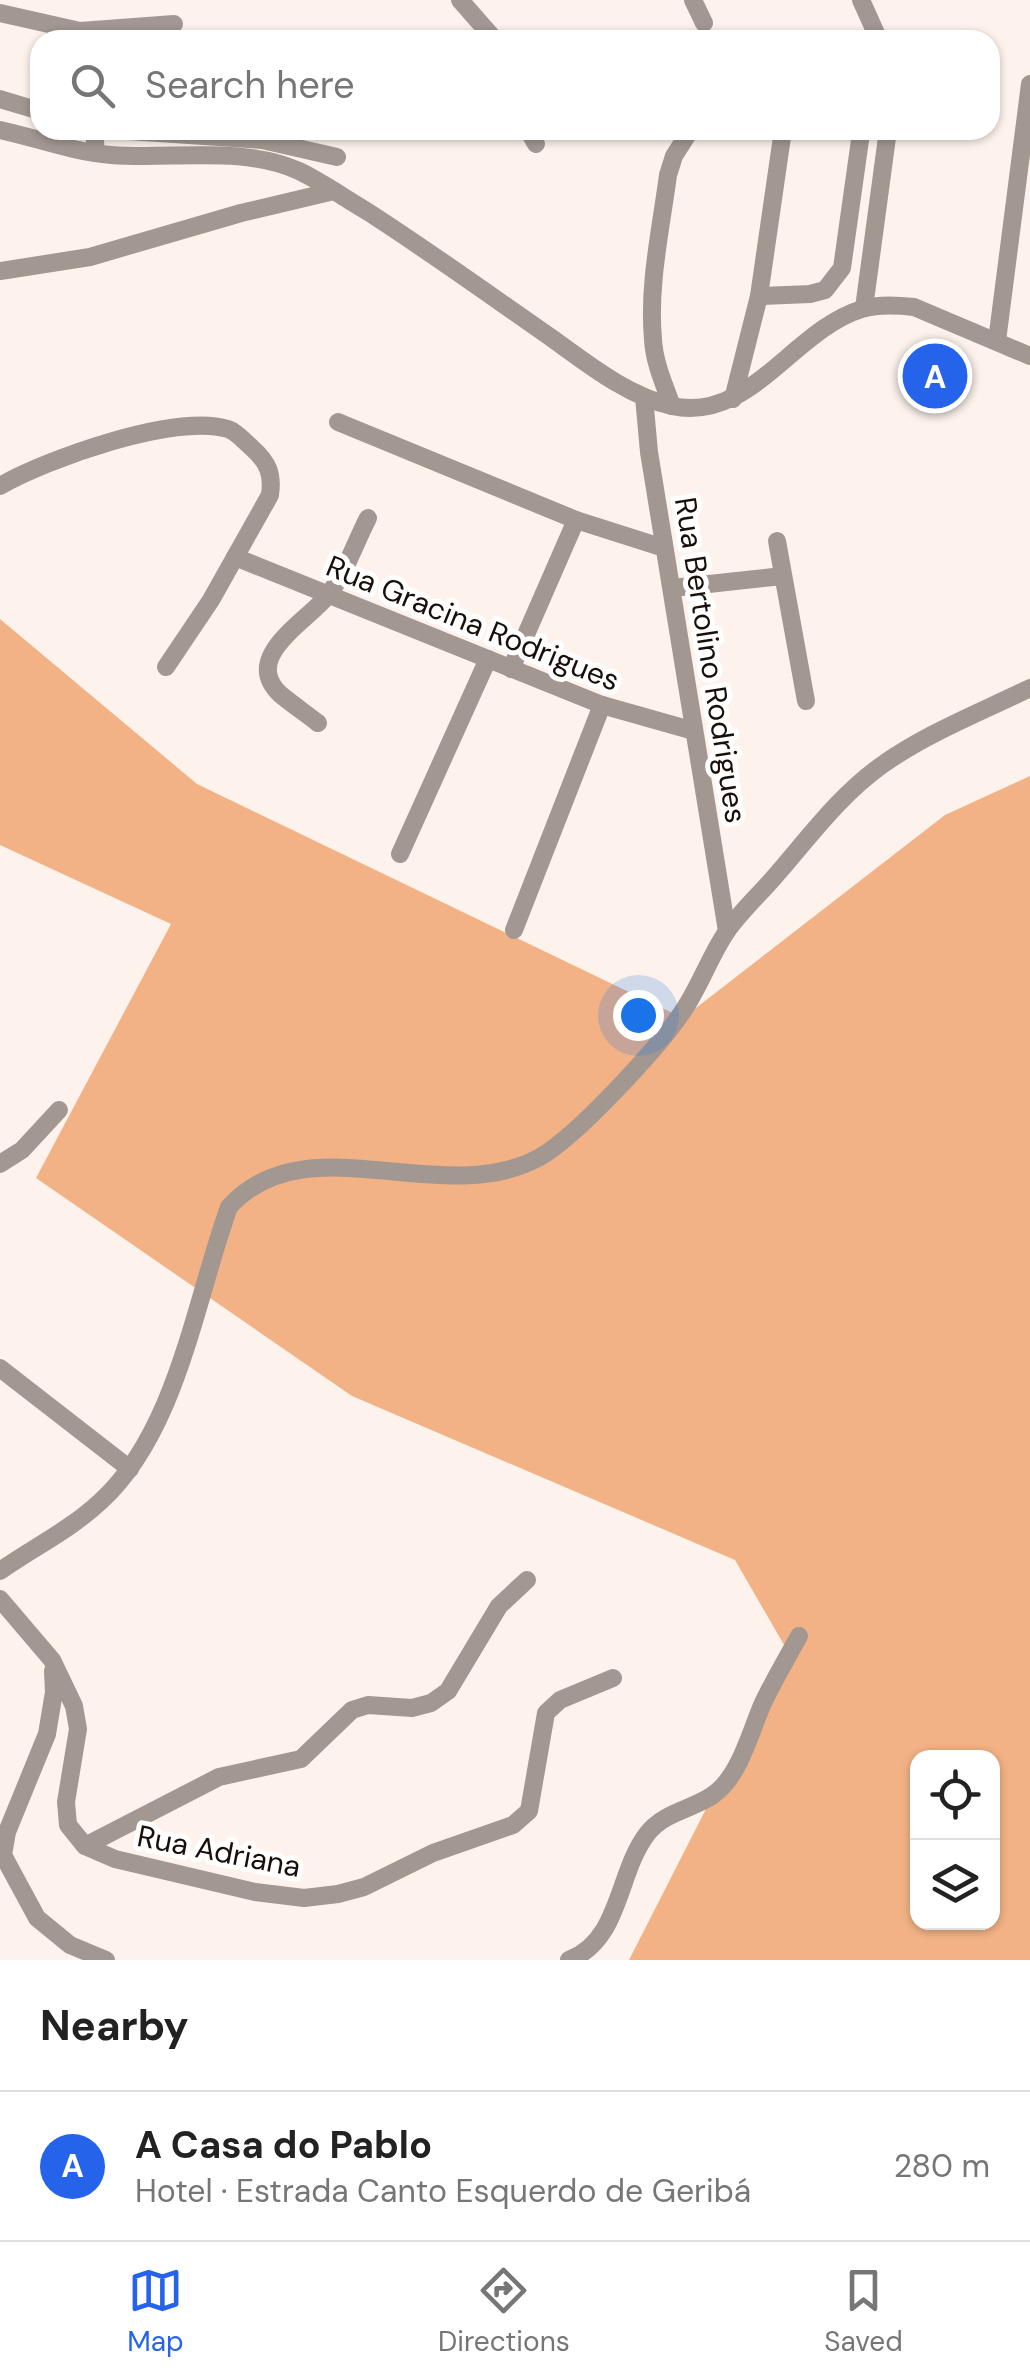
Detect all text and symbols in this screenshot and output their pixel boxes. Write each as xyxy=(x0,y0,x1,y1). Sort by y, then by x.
search box xyxy=(30,30,1000,140)
icon: search xyxy=(65,58,120,113)
text: Search here xyxy=(145,60,355,110)
pin: A xyxy=(902,338,968,414)
street label: Rua Bertolino Rodrigues xyxy=(666,494,756,826)
street label: Rua Gracina Rodrigues xyxy=(320,546,626,700)
your location xyxy=(613,990,664,1041)
map controls xyxy=(910,1750,1000,1930)
button: locate xyxy=(910,1750,1000,1840)
street label: Rua Adriana xyxy=(134,1816,304,1886)
button: layers xyxy=(910,1840,1000,1930)
text: Nearby xyxy=(40,1998,189,2053)
text: A Casa do Pablo xyxy=(135,2120,432,2170)
text: A xyxy=(61,2145,84,2187)
text: 280 m xyxy=(894,2145,990,2187)
text: Hotel · Estrada Canto Esquerdo de Geribá xyxy=(135,2170,751,2212)
tab: Map xyxy=(127,2263,184,2360)
tab: Directions xyxy=(438,2263,570,2360)
tab: Saved xyxy=(824,2263,903,2360)

